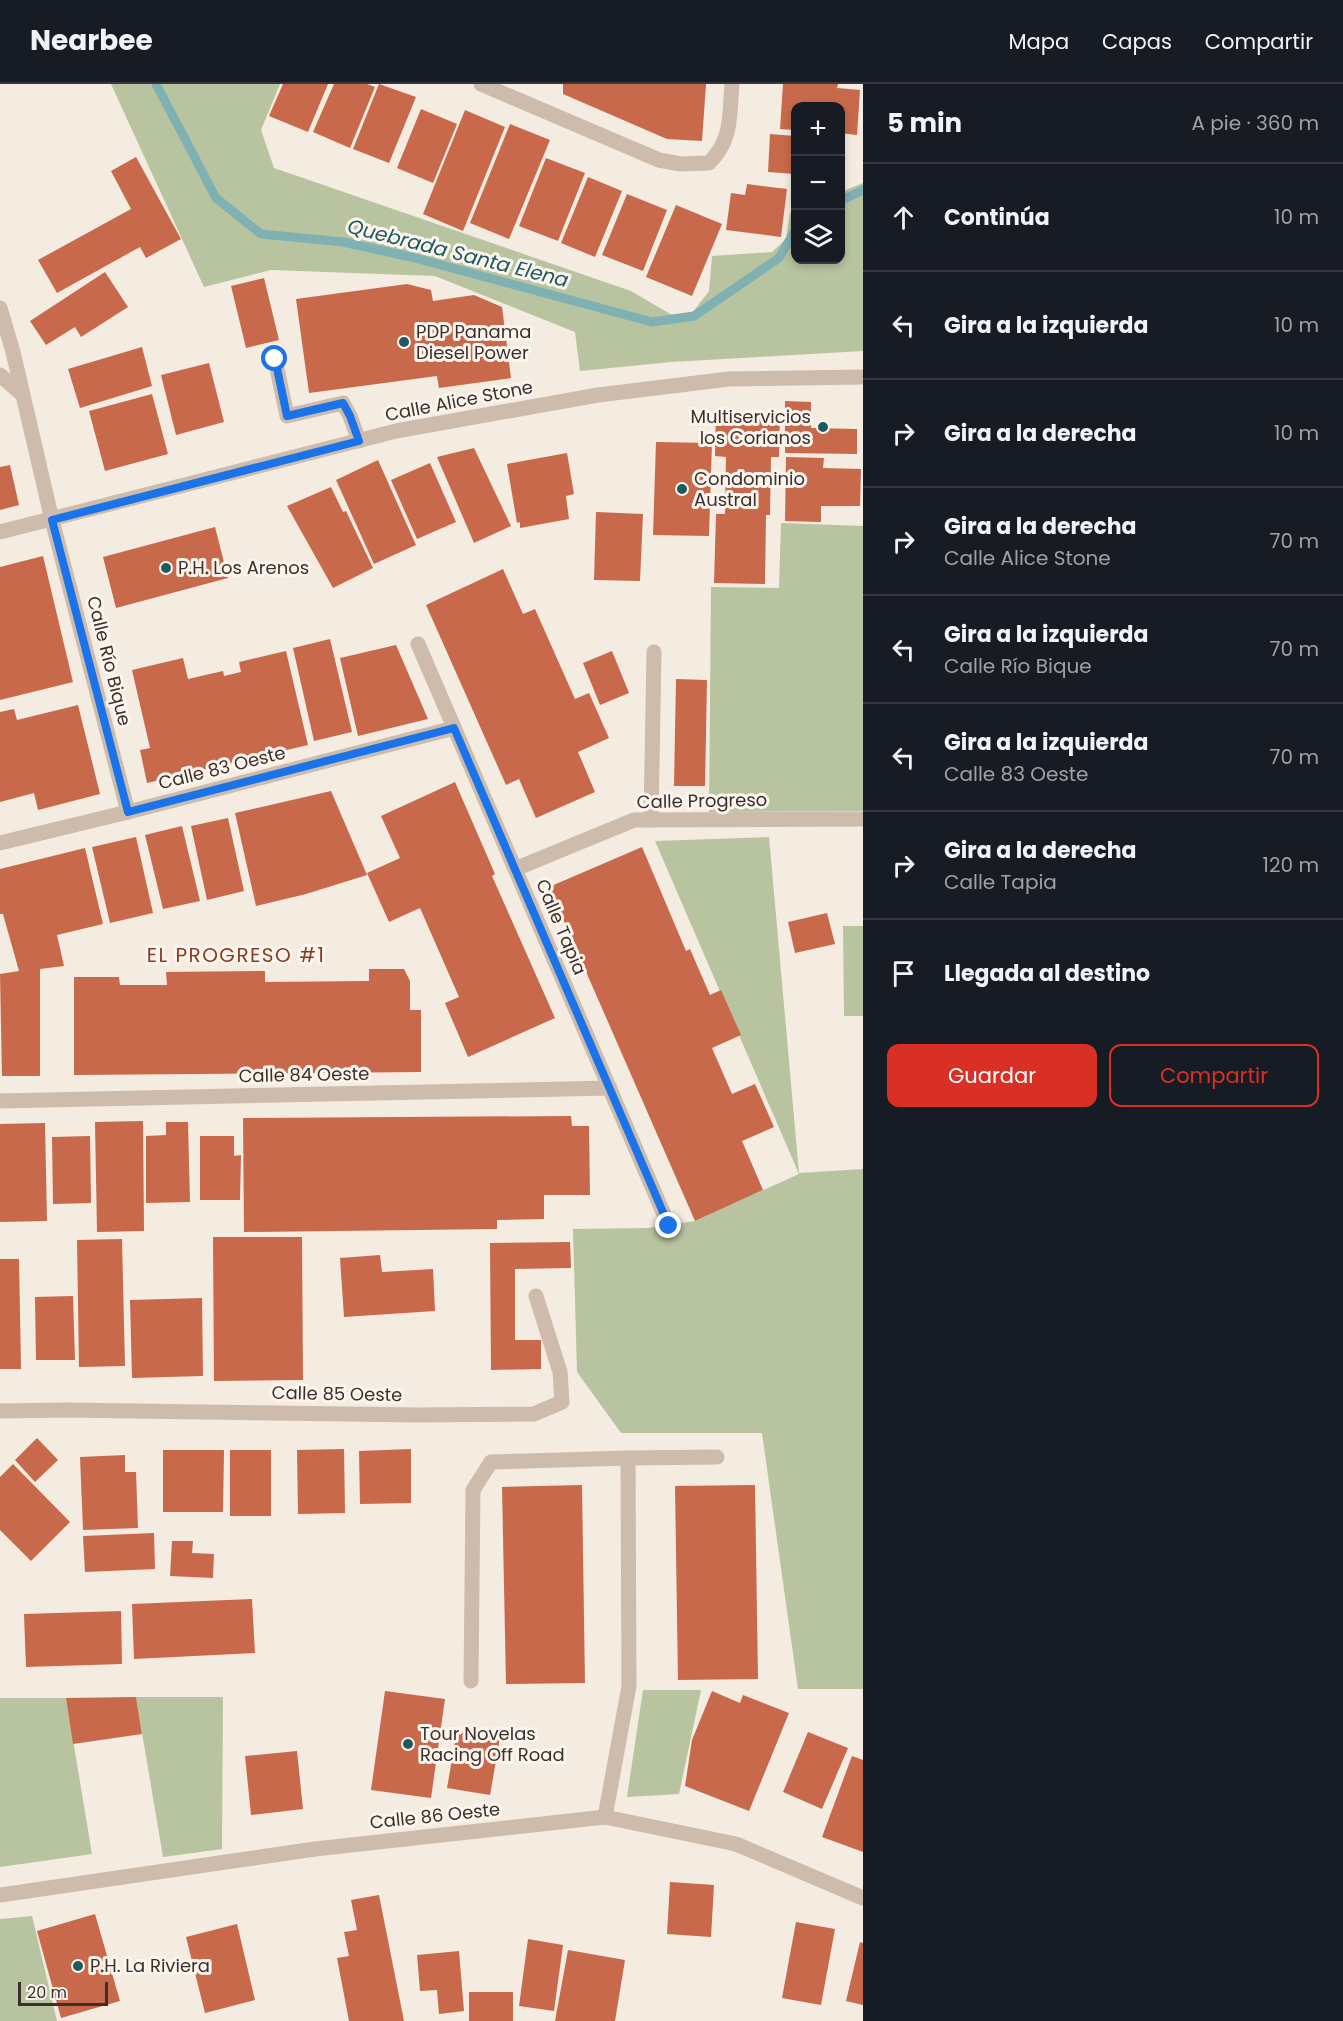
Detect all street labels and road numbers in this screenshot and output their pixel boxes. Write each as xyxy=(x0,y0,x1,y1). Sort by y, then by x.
street label: Calle Alice Stone xyxy=(383,374,535,427)
street label: Calle Río Bique xyxy=(81,593,138,728)
street label: Calle 83 Oeste xyxy=(156,740,288,795)
street label: Calle Progreso xyxy=(637,787,767,814)
street label: Calle Tapia xyxy=(530,875,593,978)
street label: Calle 84 Oeste xyxy=(238,1061,370,1088)
street label: Calle 85 Oeste xyxy=(271,1380,403,1407)
street label: Calle 86 Oeste xyxy=(369,1796,501,1835)

